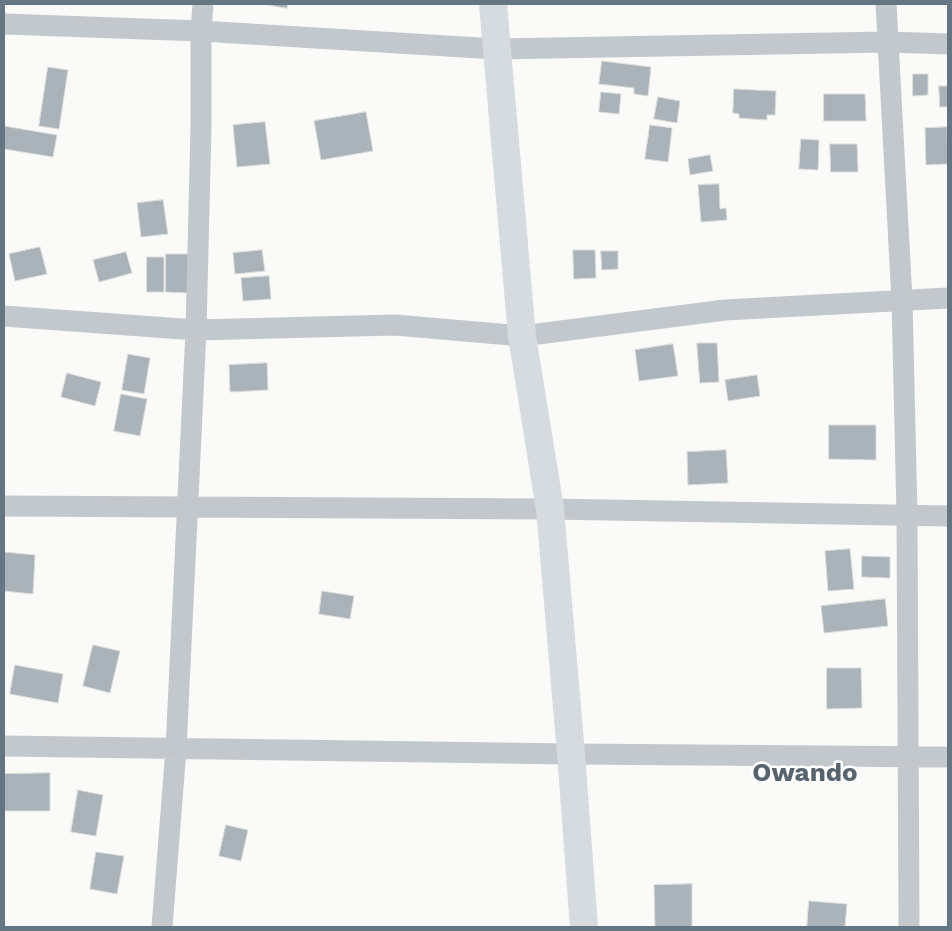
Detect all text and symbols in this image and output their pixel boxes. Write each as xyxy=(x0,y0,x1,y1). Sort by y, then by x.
district label: Owando xyxy=(752,757,858,789)

